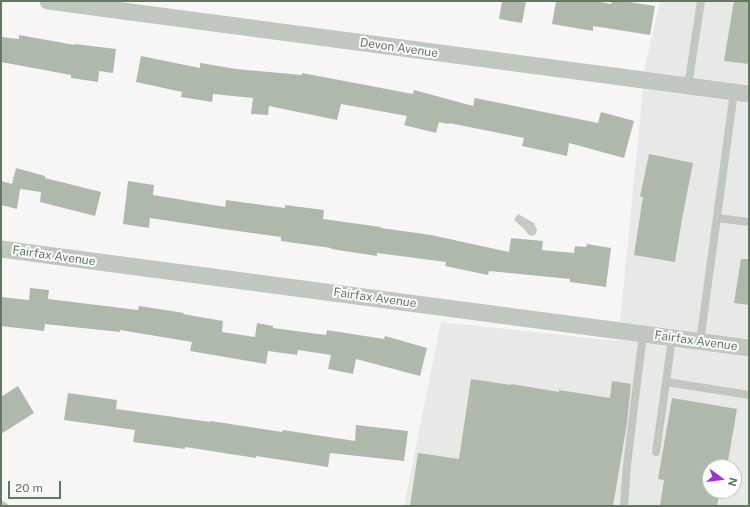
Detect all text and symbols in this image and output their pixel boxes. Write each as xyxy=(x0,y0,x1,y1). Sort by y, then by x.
street label: Devon Avenue xyxy=(359,35,439,61)
street label: Fairfax Avenue xyxy=(12,243,96,269)
street label: Fairfax Avenue xyxy=(333,285,417,311)
street label: Fairfax Avenue xyxy=(654,328,738,354)
north arrow xyxy=(702,459,742,499)
scale bar xyxy=(10,473,63,499)
text: N xyxy=(726,476,740,488)
text: 20 m xyxy=(15,481,43,495)

